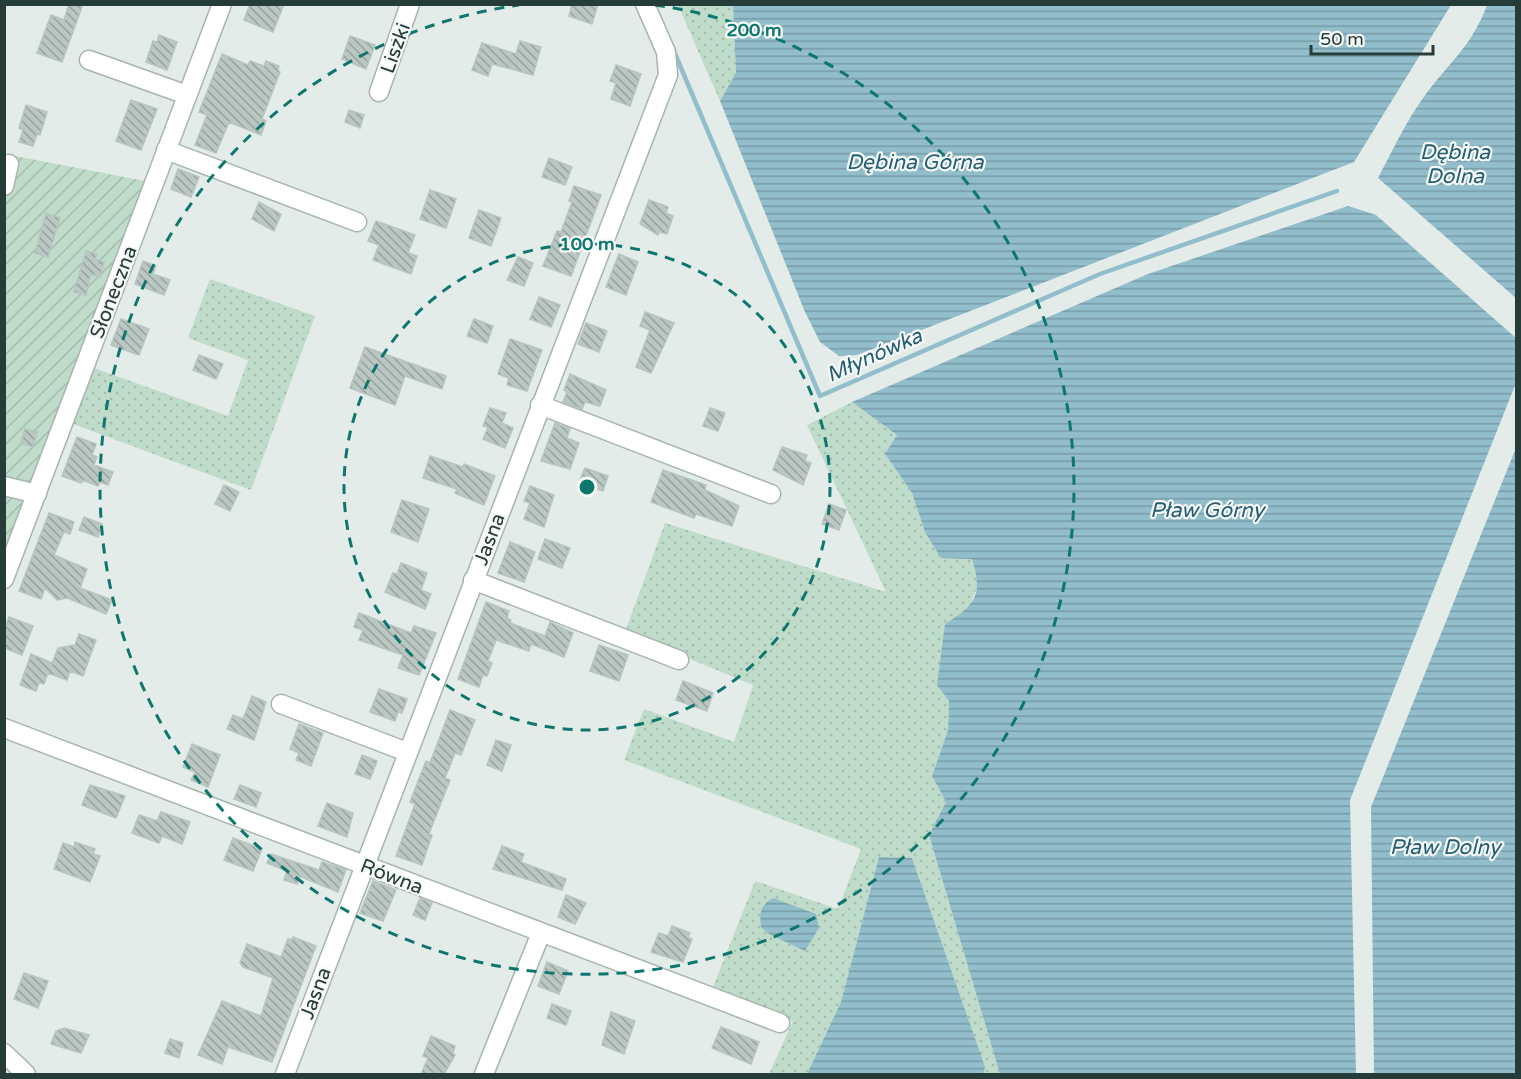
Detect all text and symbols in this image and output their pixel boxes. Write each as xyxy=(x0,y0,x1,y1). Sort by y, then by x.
scale bar xyxy=(1311,18,1432,56)
text: 200 m xyxy=(726,19,782,41)
street label: Liszki xyxy=(376,20,416,77)
text: 50 m xyxy=(1320,28,1364,50)
water label: Dębina Dolna xyxy=(1420,140,1491,189)
water label: Dębina Górna xyxy=(846,150,985,175)
text: 100 m xyxy=(559,233,615,255)
street label: Słoneczna xyxy=(85,243,143,342)
water label: Młynówka xyxy=(822,323,927,388)
centre of rings xyxy=(577,477,597,497)
water label: Pław Górny xyxy=(1150,498,1267,523)
street label: Jasna xyxy=(469,510,511,569)
water label: Pław Dolny xyxy=(1390,835,1503,860)
street label: Równa xyxy=(357,854,427,900)
street label: Jasna xyxy=(295,964,337,1023)

